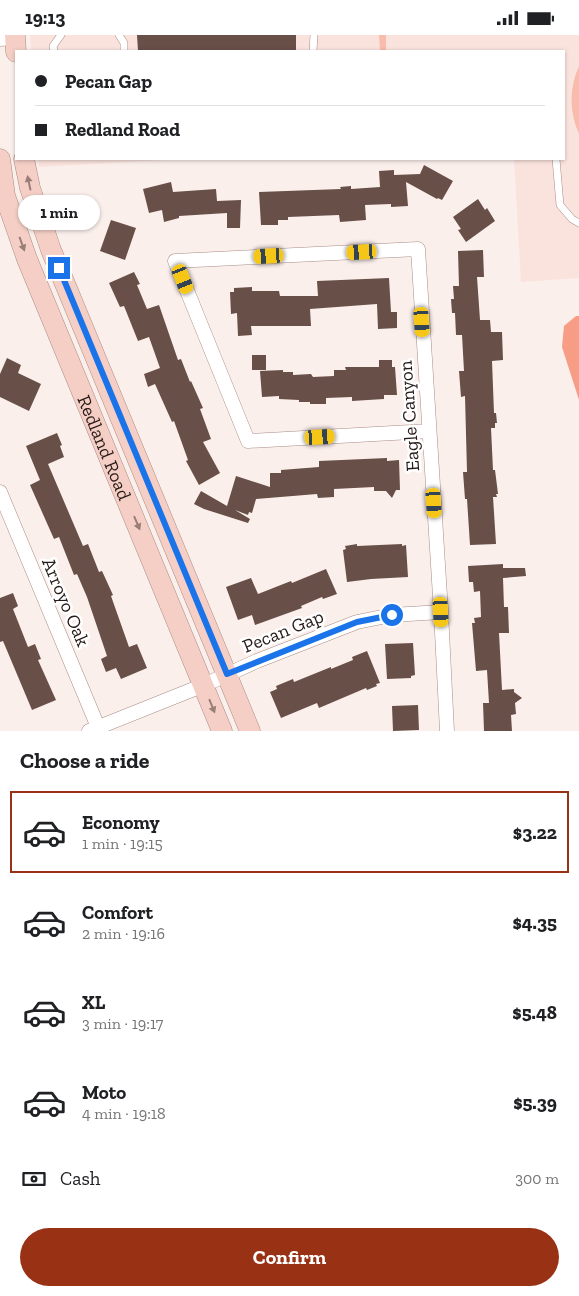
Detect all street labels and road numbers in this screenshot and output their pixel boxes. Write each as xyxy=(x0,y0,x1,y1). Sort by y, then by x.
street label: Eagle Canyon xyxy=(394,360,424,472)
street label: Redland Road xyxy=(73,391,137,504)
street label: Arroyo Oak xyxy=(37,554,95,650)
street label: Pecan Gap xyxy=(239,604,327,658)

